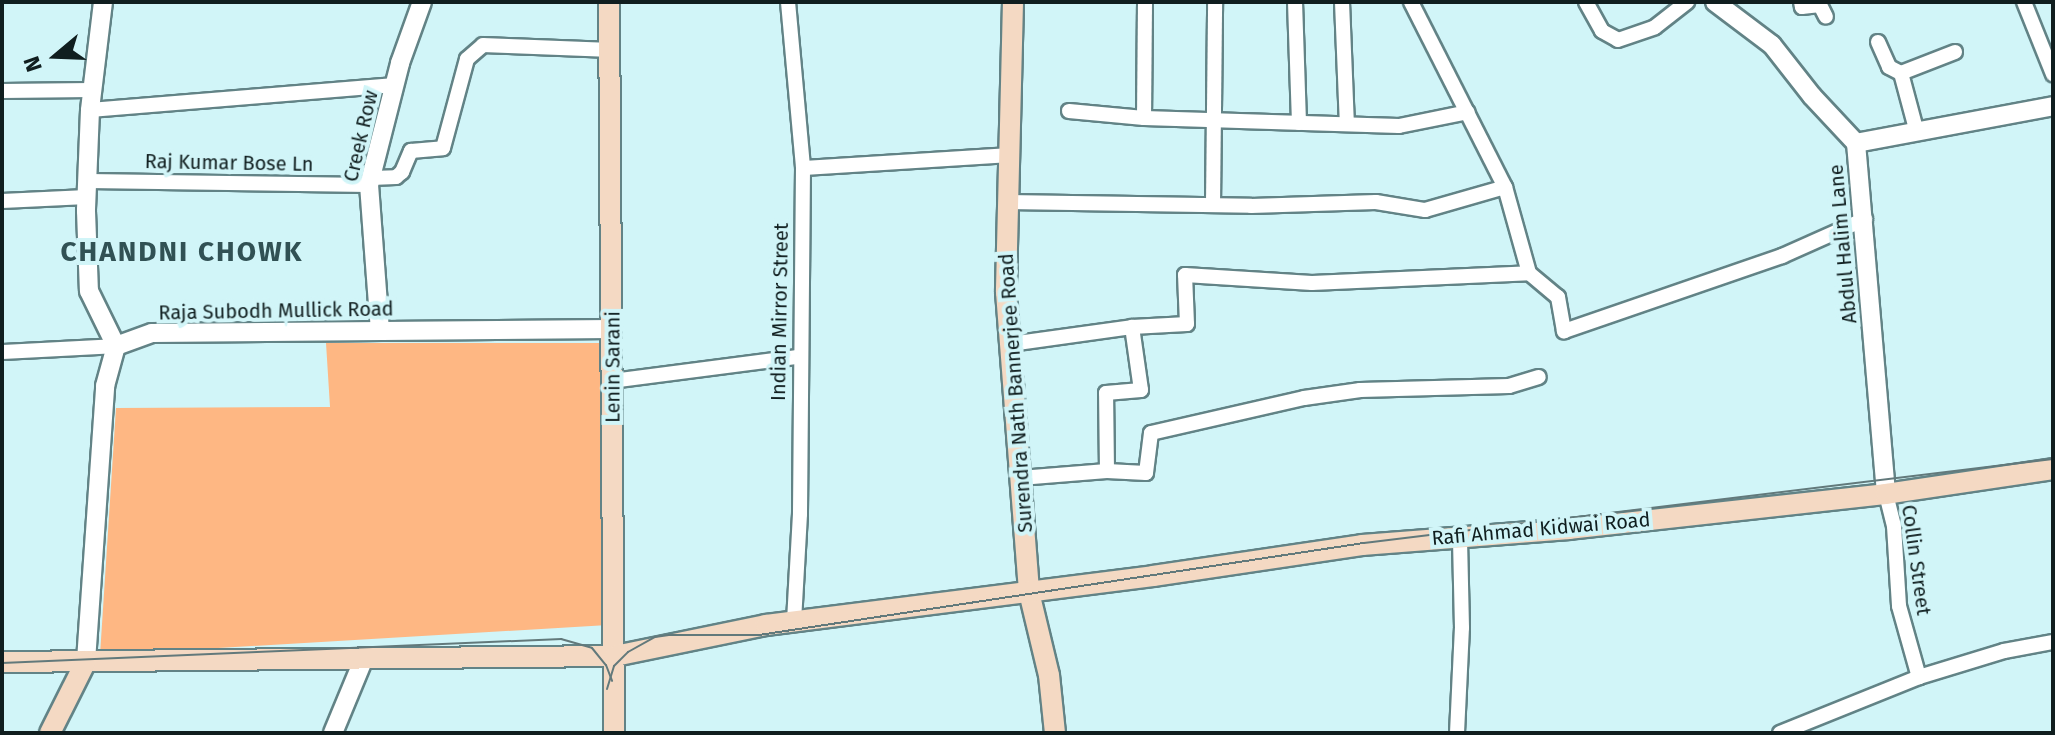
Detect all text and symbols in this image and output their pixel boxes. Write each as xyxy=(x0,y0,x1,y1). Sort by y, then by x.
north arrow xyxy=(16,16,96,96)
text: N xyxy=(18,53,48,75)
street label: Creek Row xyxy=(339,88,383,184)
street label: Raj Kumar Bose Ln xyxy=(144,150,314,176)
street label: Abdul Halim Lane xyxy=(1824,163,1862,325)
street label: Indian Mirror Street xyxy=(766,223,794,401)
district label: CHANDNI CHOWK xyxy=(61,235,303,269)
street label: Surendra Nath Bannerjee Road xyxy=(994,253,1038,533)
street label: Raja Subodh Mullick Road xyxy=(158,297,394,325)
street label: Lenin Sarani xyxy=(601,311,625,423)
street label: Collin Street xyxy=(1896,503,1936,617)
street label: Rafi Ahmad Kidwai Road xyxy=(1431,507,1651,551)

